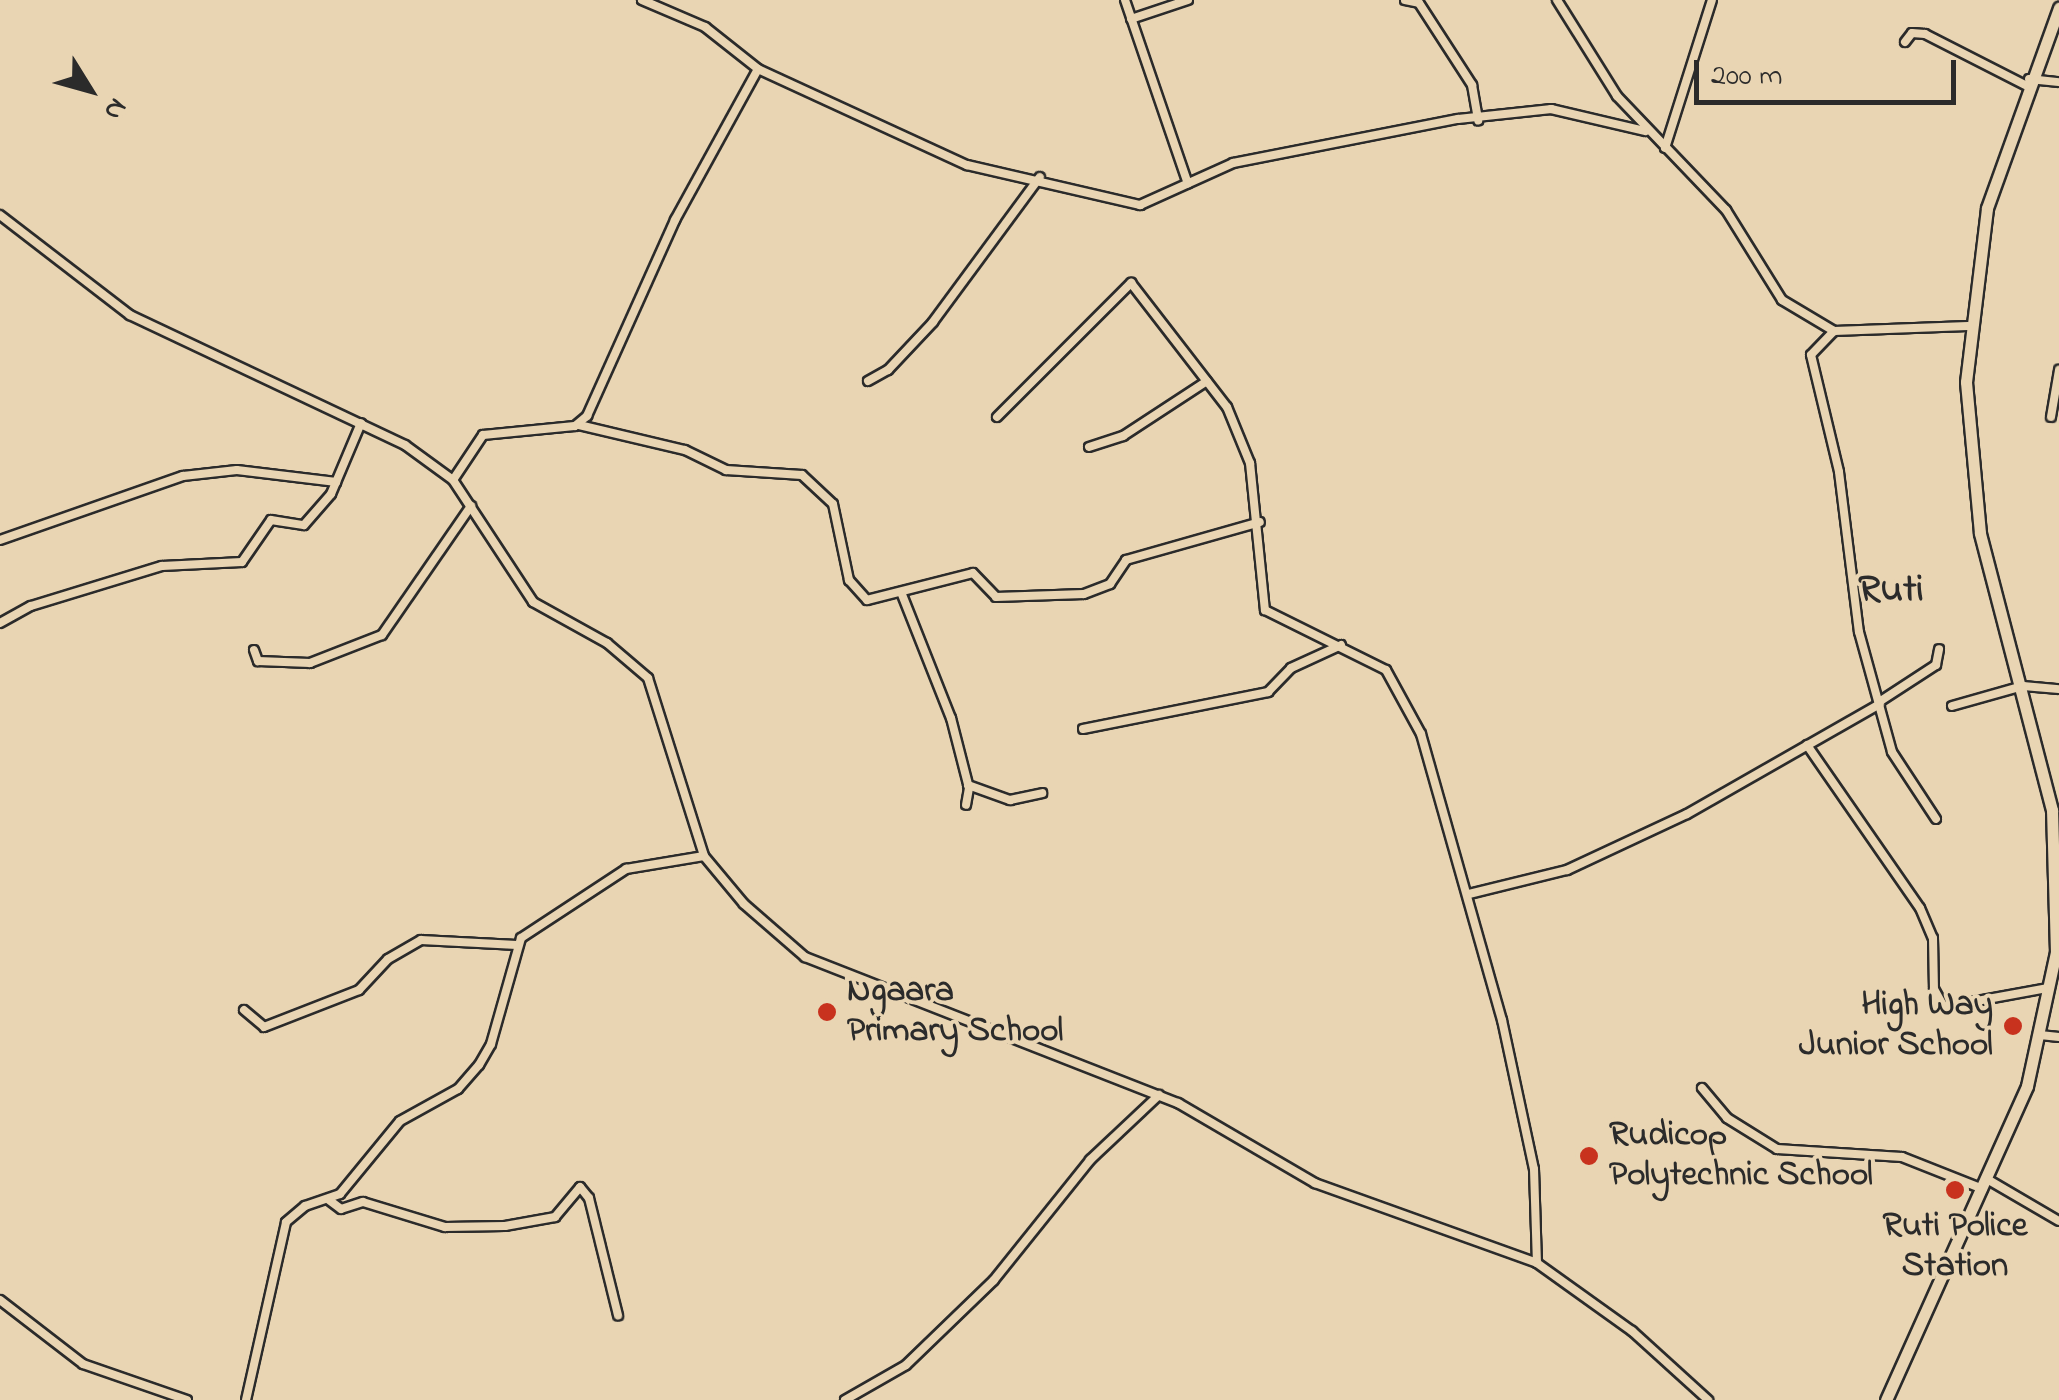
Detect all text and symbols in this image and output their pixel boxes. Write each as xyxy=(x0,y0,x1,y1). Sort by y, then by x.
north arrow xyxy=(40,40,140,140)
scale bar xyxy=(1699,40,1962,102)
text: 200 m xyxy=(1711,55,1783,99)
text: N xyxy=(92,88,136,128)
district label: Ruti xyxy=(1858,567,1924,615)
place label: Ngaara Primary School xyxy=(847,971,1063,1053)
place label: High Way Junior School xyxy=(1799,985,1993,1067)
marker: Ngaara Primary School xyxy=(816,1001,838,1023)
marker: High Way Junior School xyxy=(2002,1015,2024,1037)
place label: Rudicop Polytechnic School xyxy=(1609,1115,1873,1197)
marker: Rudicop Polytechnic School xyxy=(1578,1145,1600,1167)
marker: Ruti Police Station xyxy=(1944,1179,1966,1201)
place label: Ruti Police Station xyxy=(1883,1206,2027,1288)

